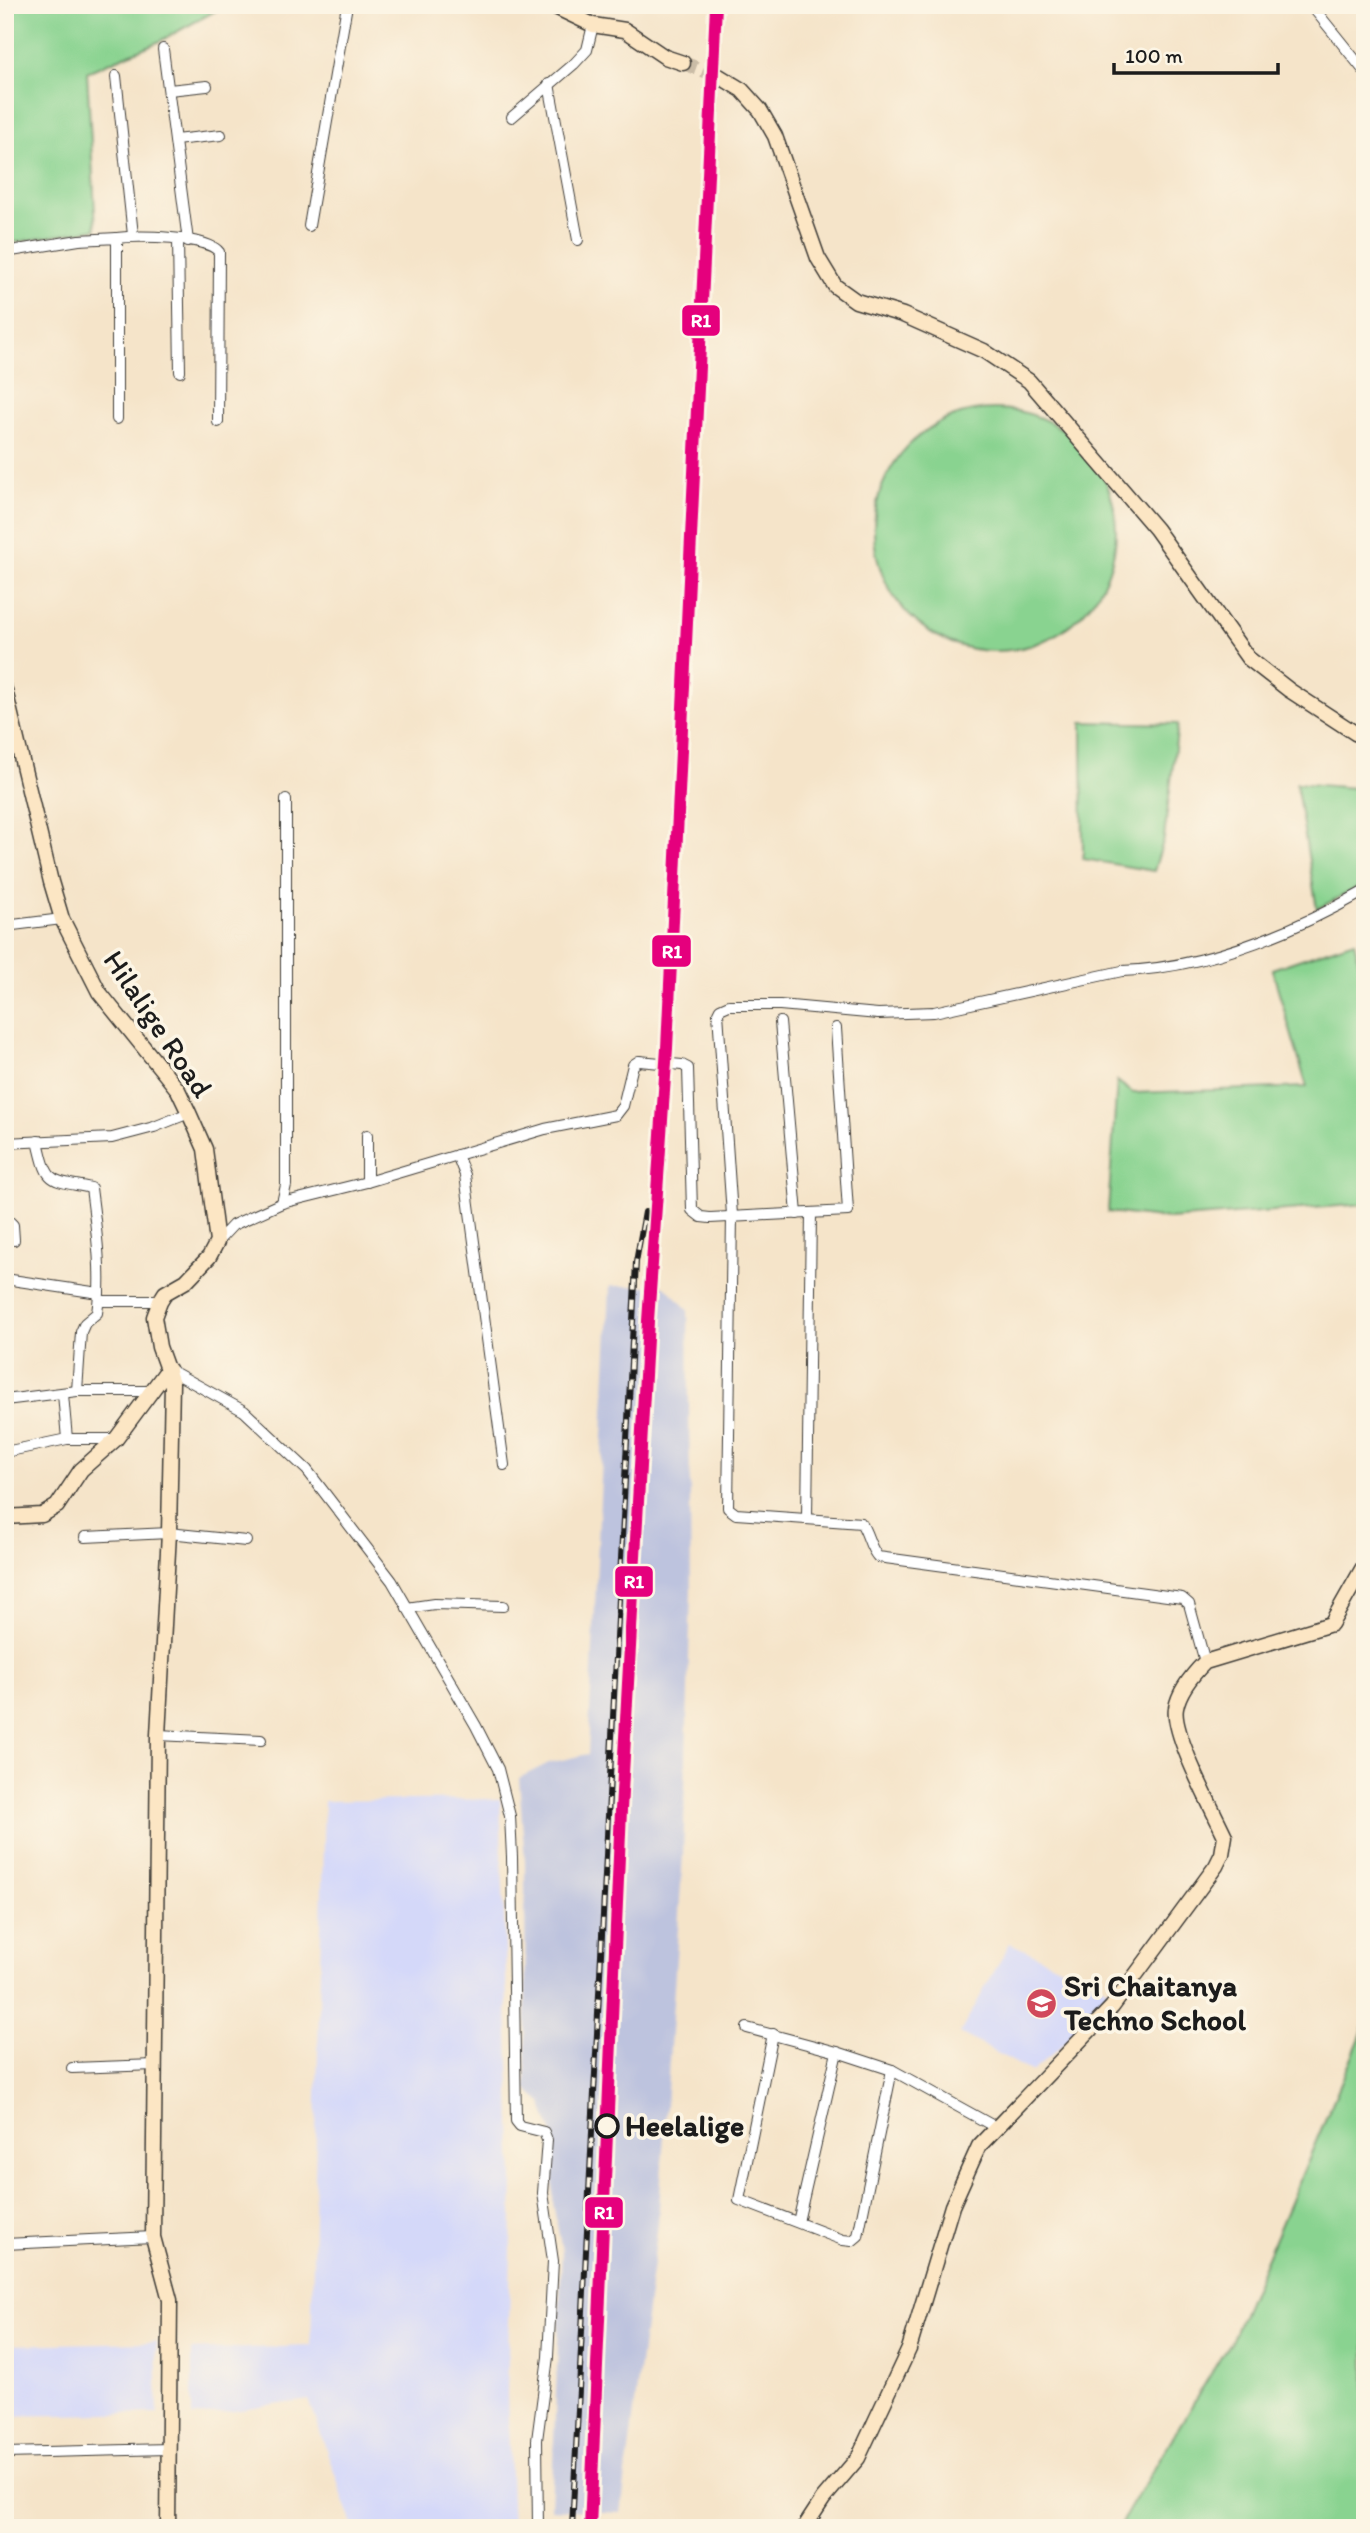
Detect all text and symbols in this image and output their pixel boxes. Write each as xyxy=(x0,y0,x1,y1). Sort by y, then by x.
scale bar xyxy=(1114,32,1279,76)
text: 100 m xyxy=(1125,43,1183,68)
line badge: R1 xyxy=(681,304,721,337)
text: R1 xyxy=(691,309,711,332)
line badge: R1 xyxy=(651,934,692,968)
text: R1 xyxy=(662,940,682,963)
street label: Hilalige Road xyxy=(96,943,221,1105)
line badge: R1 xyxy=(614,1565,654,1598)
text: R1 xyxy=(624,1570,644,1593)
place label: Sri Chaitanya Techno School xyxy=(1063,1967,1246,2038)
school or university icon: Sri Chaitanya Techno School xyxy=(1024,1986,1058,2020)
place label: Heelalige xyxy=(625,2107,744,2144)
marker: Heelalige xyxy=(595,2114,619,2138)
line badge: R1 xyxy=(584,2196,624,2229)
text: R1 xyxy=(594,2201,614,2224)

